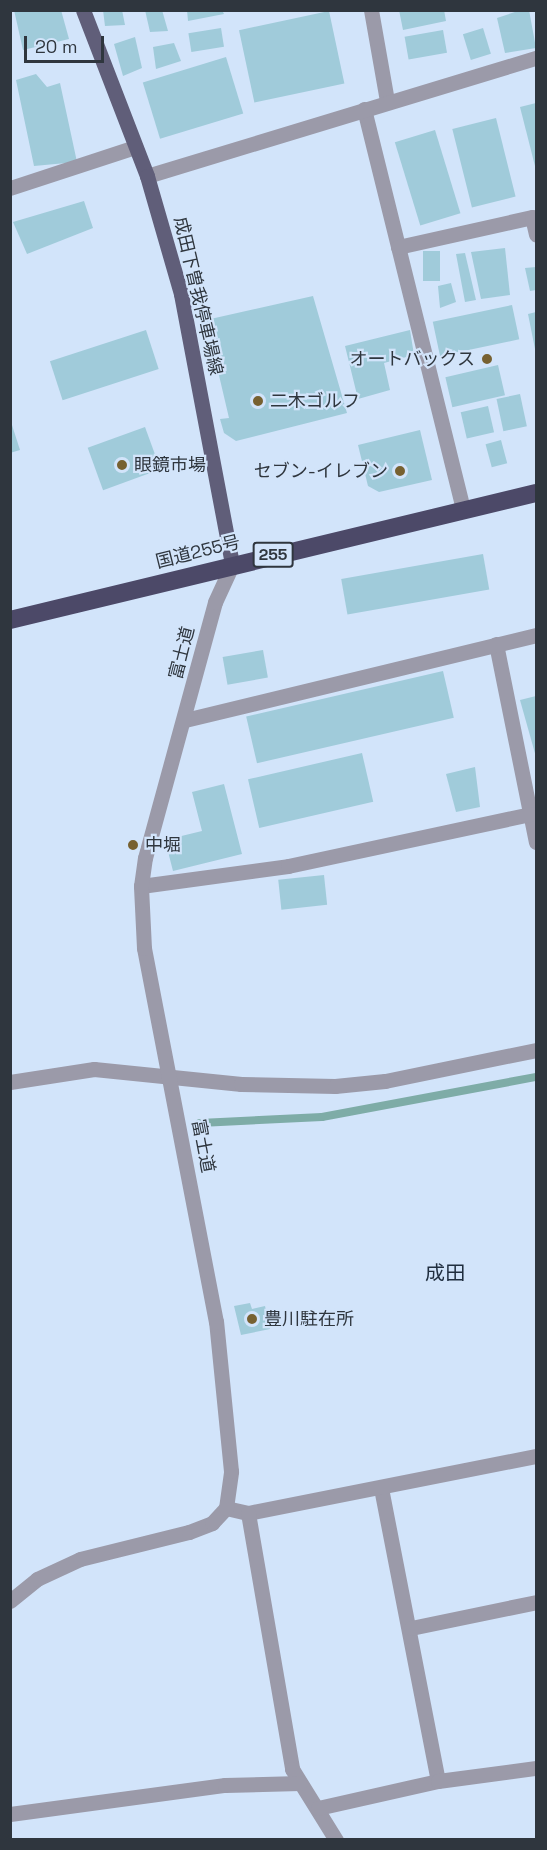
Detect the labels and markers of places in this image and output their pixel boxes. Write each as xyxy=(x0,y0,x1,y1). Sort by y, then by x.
place label: オートバックス xyxy=(349,348,475,370)
marker: オートバックス xyxy=(480,352,494,366)
place label: 二木ゴルフ xyxy=(270,390,360,412)
marker: 二木ゴルフ xyxy=(251,394,265,408)
place label: 眼鏡市場 xyxy=(134,454,206,476)
marker: 眼鏡市場 xyxy=(115,458,129,472)
place label: セブン-イレブン xyxy=(254,460,388,482)
marker: セブン-イレブン xyxy=(393,464,407,478)
place label: 中堀 xyxy=(145,834,181,856)
marker: 中堀 xyxy=(126,838,140,852)
place label: 豊川駐在所 xyxy=(264,1308,354,1330)
marker: 豊川駐在所 xyxy=(245,1312,259,1326)

